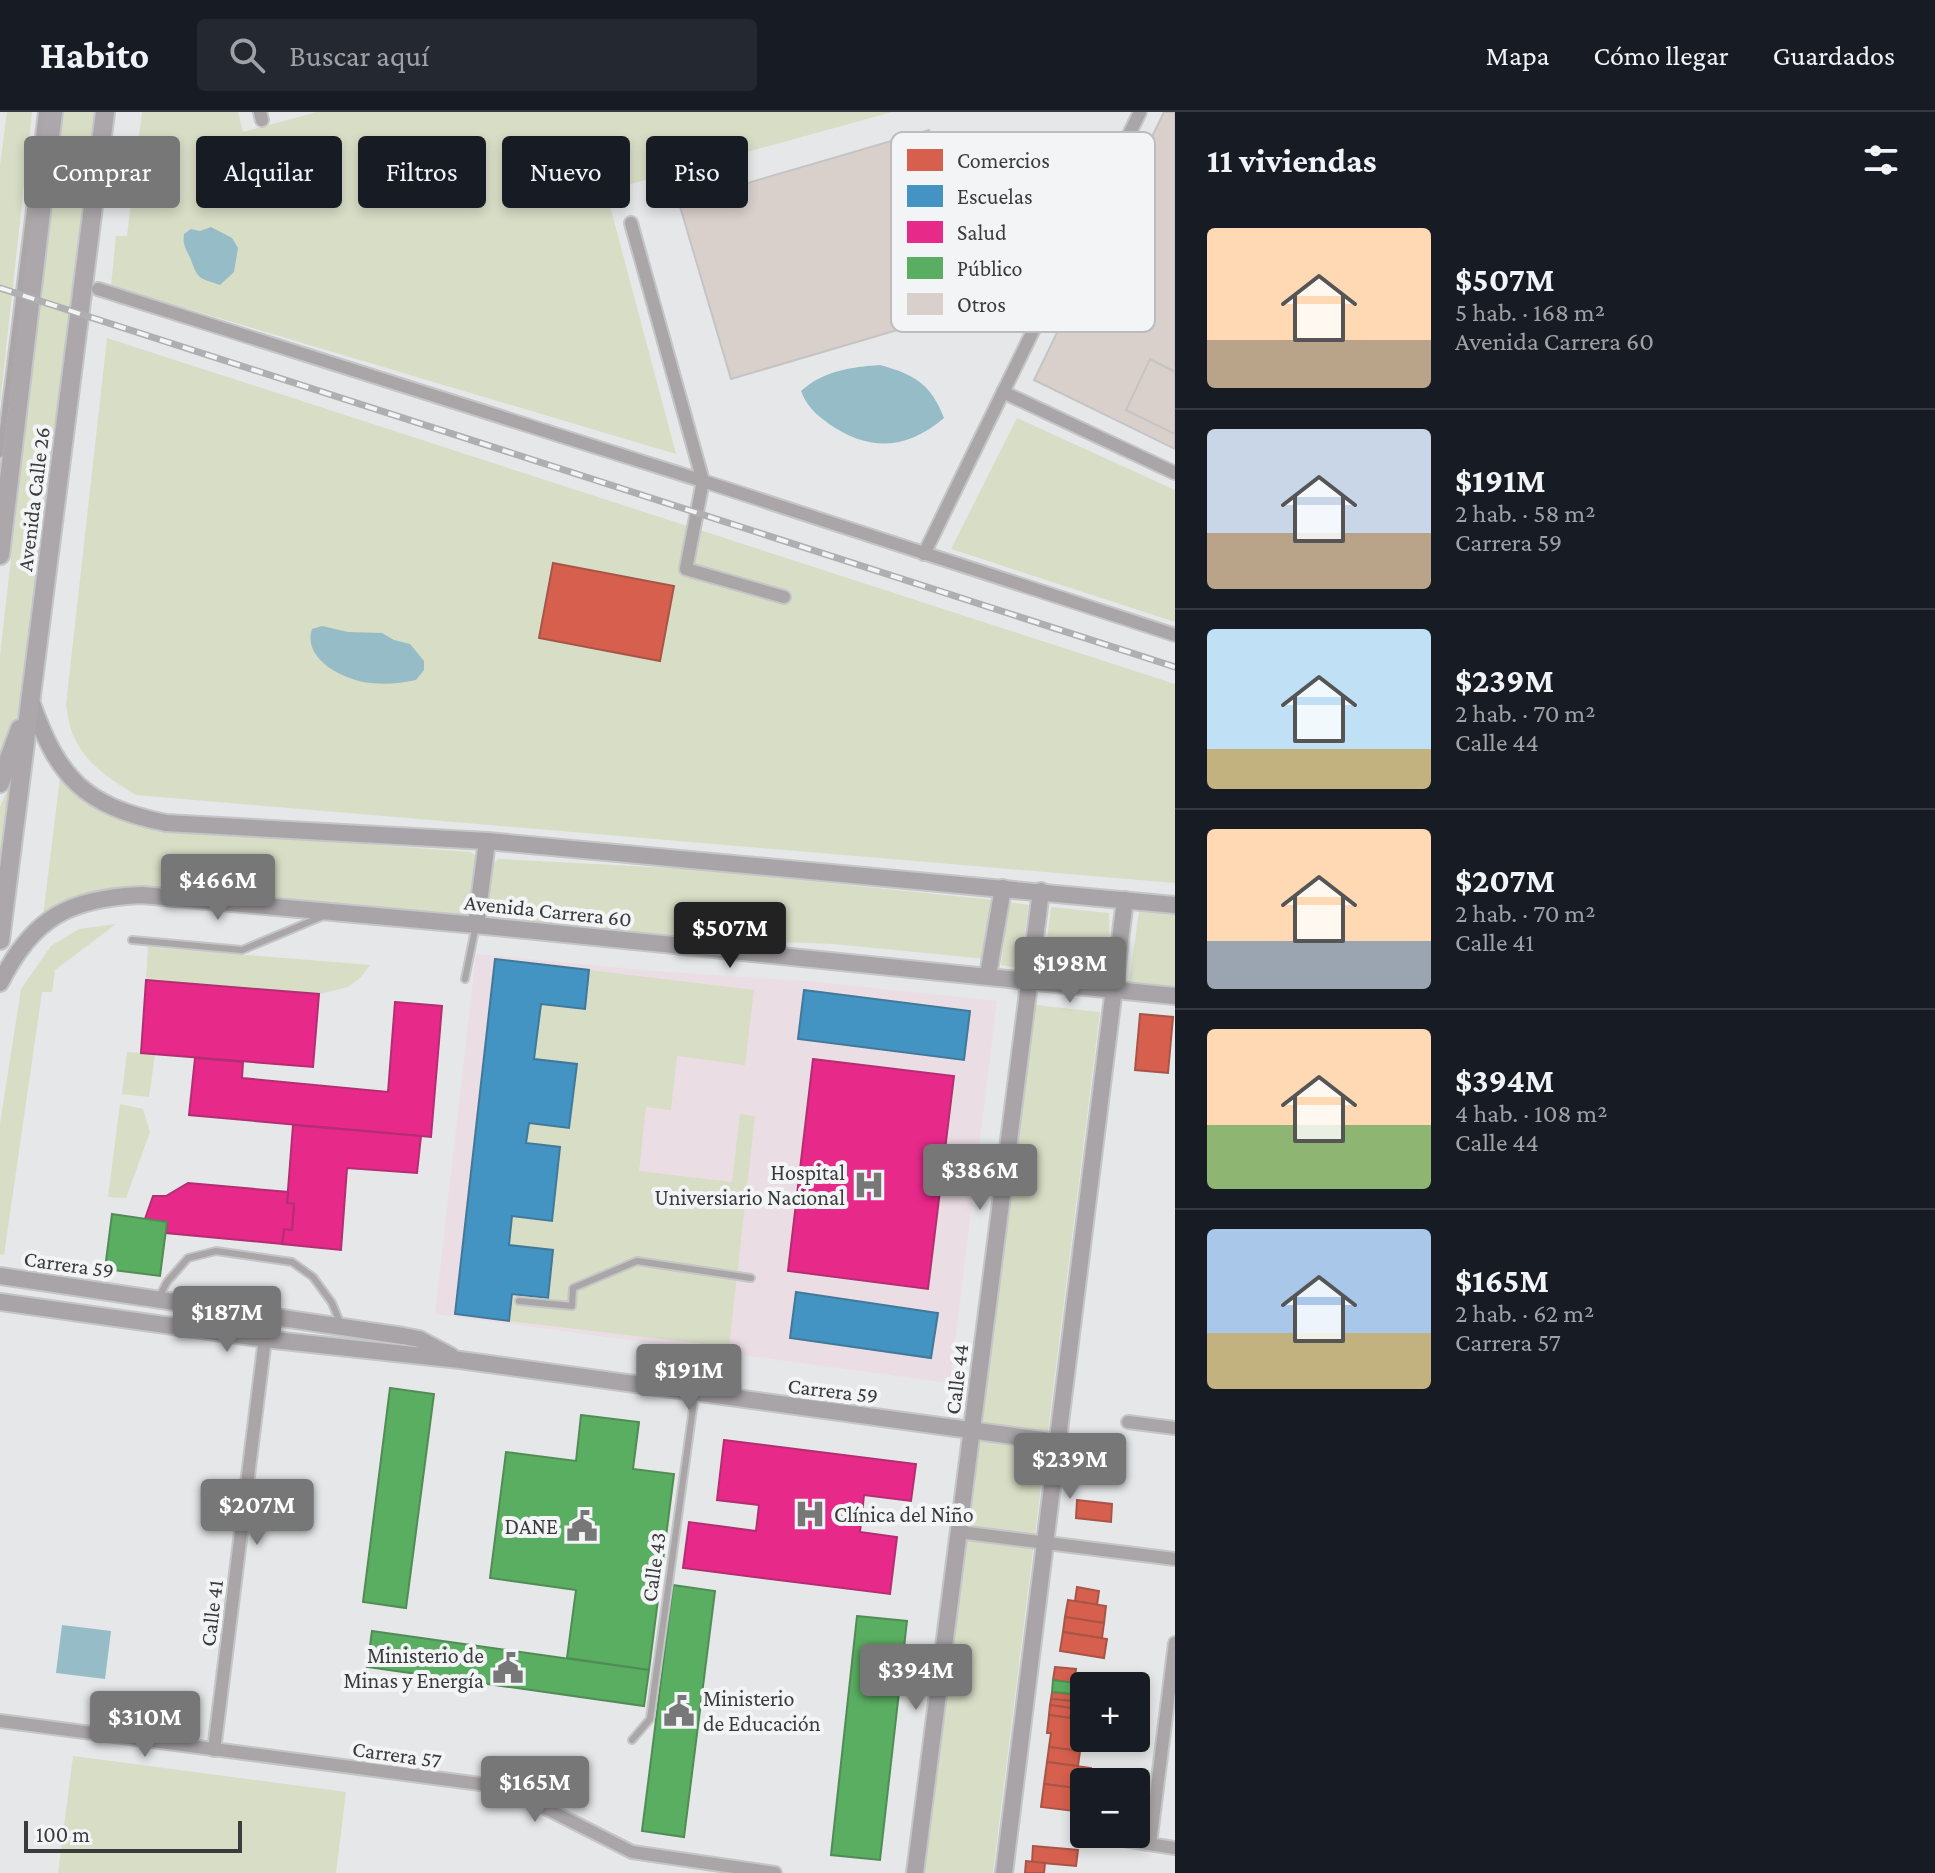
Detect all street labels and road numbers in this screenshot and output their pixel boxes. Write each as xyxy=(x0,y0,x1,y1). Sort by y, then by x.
street label: Avenida Calle 26 xyxy=(12,425,55,573)
street label: Avenida Carrera 60 xyxy=(463,889,633,932)
street label: Carrera 59 xyxy=(22,1246,116,1283)
street label: Calle 44 xyxy=(940,1342,973,1416)
street label: Carrera 59 xyxy=(786,1373,880,1408)
street label: Calle 43 xyxy=(636,1531,671,1603)
street label: Calle 41 xyxy=(195,1578,228,1648)
street label: Carrera 57 xyxy=(351,1736,443,1773)

